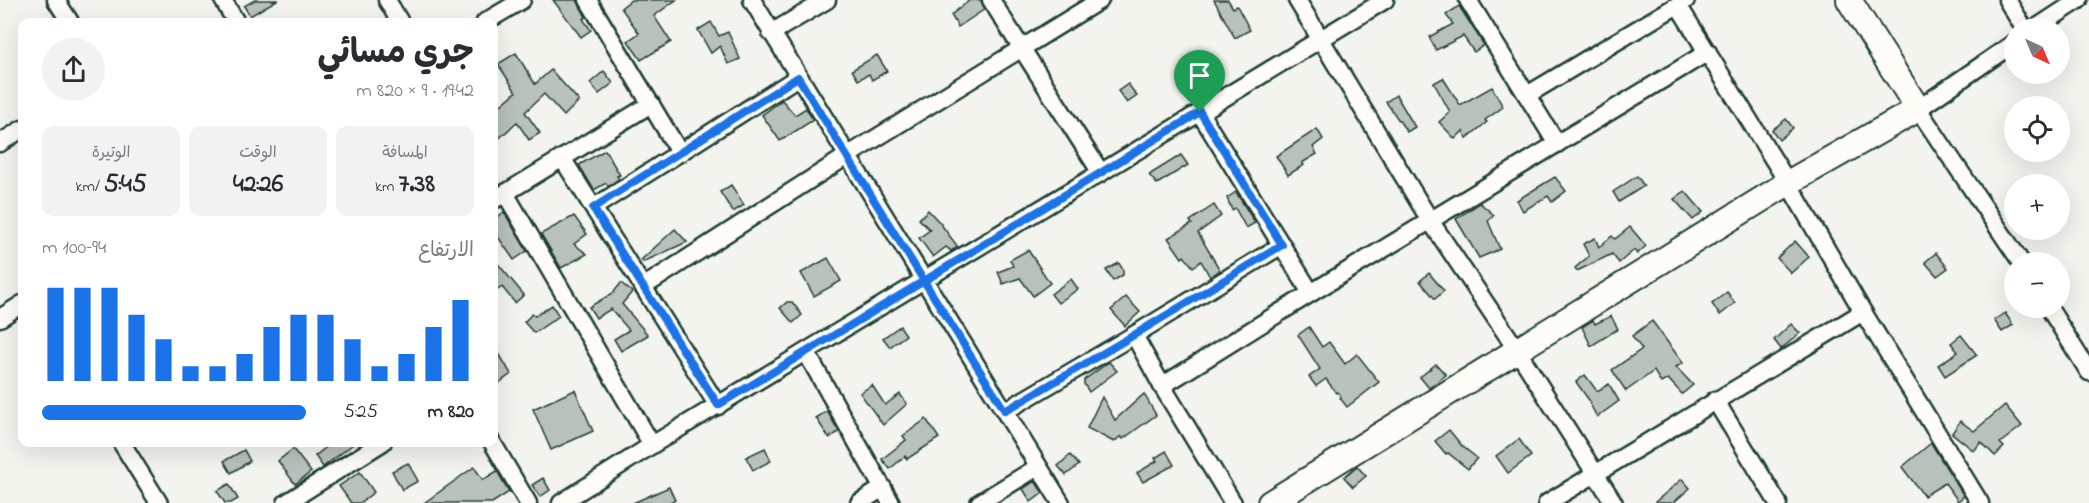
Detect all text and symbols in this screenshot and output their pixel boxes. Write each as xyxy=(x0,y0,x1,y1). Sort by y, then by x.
north arrow xyxy=(2004,18,2070,84)
map controls xyxy=(2004,18,2070,318)
text: جري مسائي xyxy=(317,30,474,78)
button: share xyxy=(42,38,105,101)
pin xyxy=(1174,50,1225,112)
icon: arrive xyxy=(1183,59,1216,92)
text: 19:42 · 9 × 820 m xyxy=(356,77,474,106)
button: locate xyxy=(2004,96,2070,162)
text: الوتيرة xyxy=(92,141,130,165)
text: الوقت xyxy=(239,141,277,165)
text: المسافة xyxy=(382,141,428,165)
text: 5:45 xyxy=(104,166,147,204)
text: 42:26 xyxy=(233,166,283,204)
text: 7.38 xyxy=(398,166,435,204)
button: + xyxy=(2004,174,2070,240)
text: /km xyxy=(75,175,104,199)
text: km xyxy=(375,175,398,199)
text: 94–100 m xyxy=(42,234,106,263)
text: الارتفاع xyxy=(418,237,474,266)
button: − xyxy=(2004,252,2070,318)
text: 5:25 xyxy=(343,398,378,427)
text: 820 m xyxy=(427,398,474,427)

